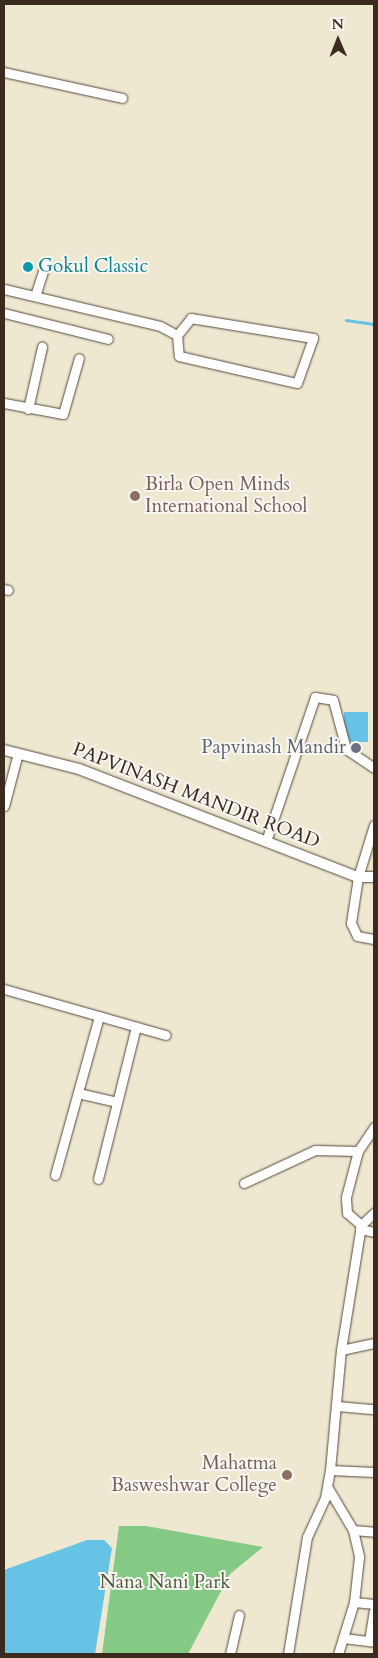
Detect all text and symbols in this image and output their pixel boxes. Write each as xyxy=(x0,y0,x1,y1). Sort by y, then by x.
north arrow xyxy=(313,15,363,65)
text: N xyxy=(331,15,344,34)
place label: Gokul Classic xyxy=(38,256,148,278)
marker: Gokul Classic xyxy=(22,261,34,273)
place label: Birla Open Minds International School xyxy=(145,474,307,518)
marker: Birla Open Minds International School xyxy=(129,490,141,502)
place label: Papvinash Mandir xyxy=(201,737,346,759)
street label: PAPVINASH MANDIR ROAD xyxy=(69,738,323,854)
marker: Papvinash Mandir xyxy=(350,742,362,754)
place label: Mahatma Basweshwar College xyxy=(111,1453,277,1497)
marker: Mahatma Basweshwar College xyxy=(281,1469,293,1481)
park label: Nana Nani Park xyxy=(100,1572,230,1594)

